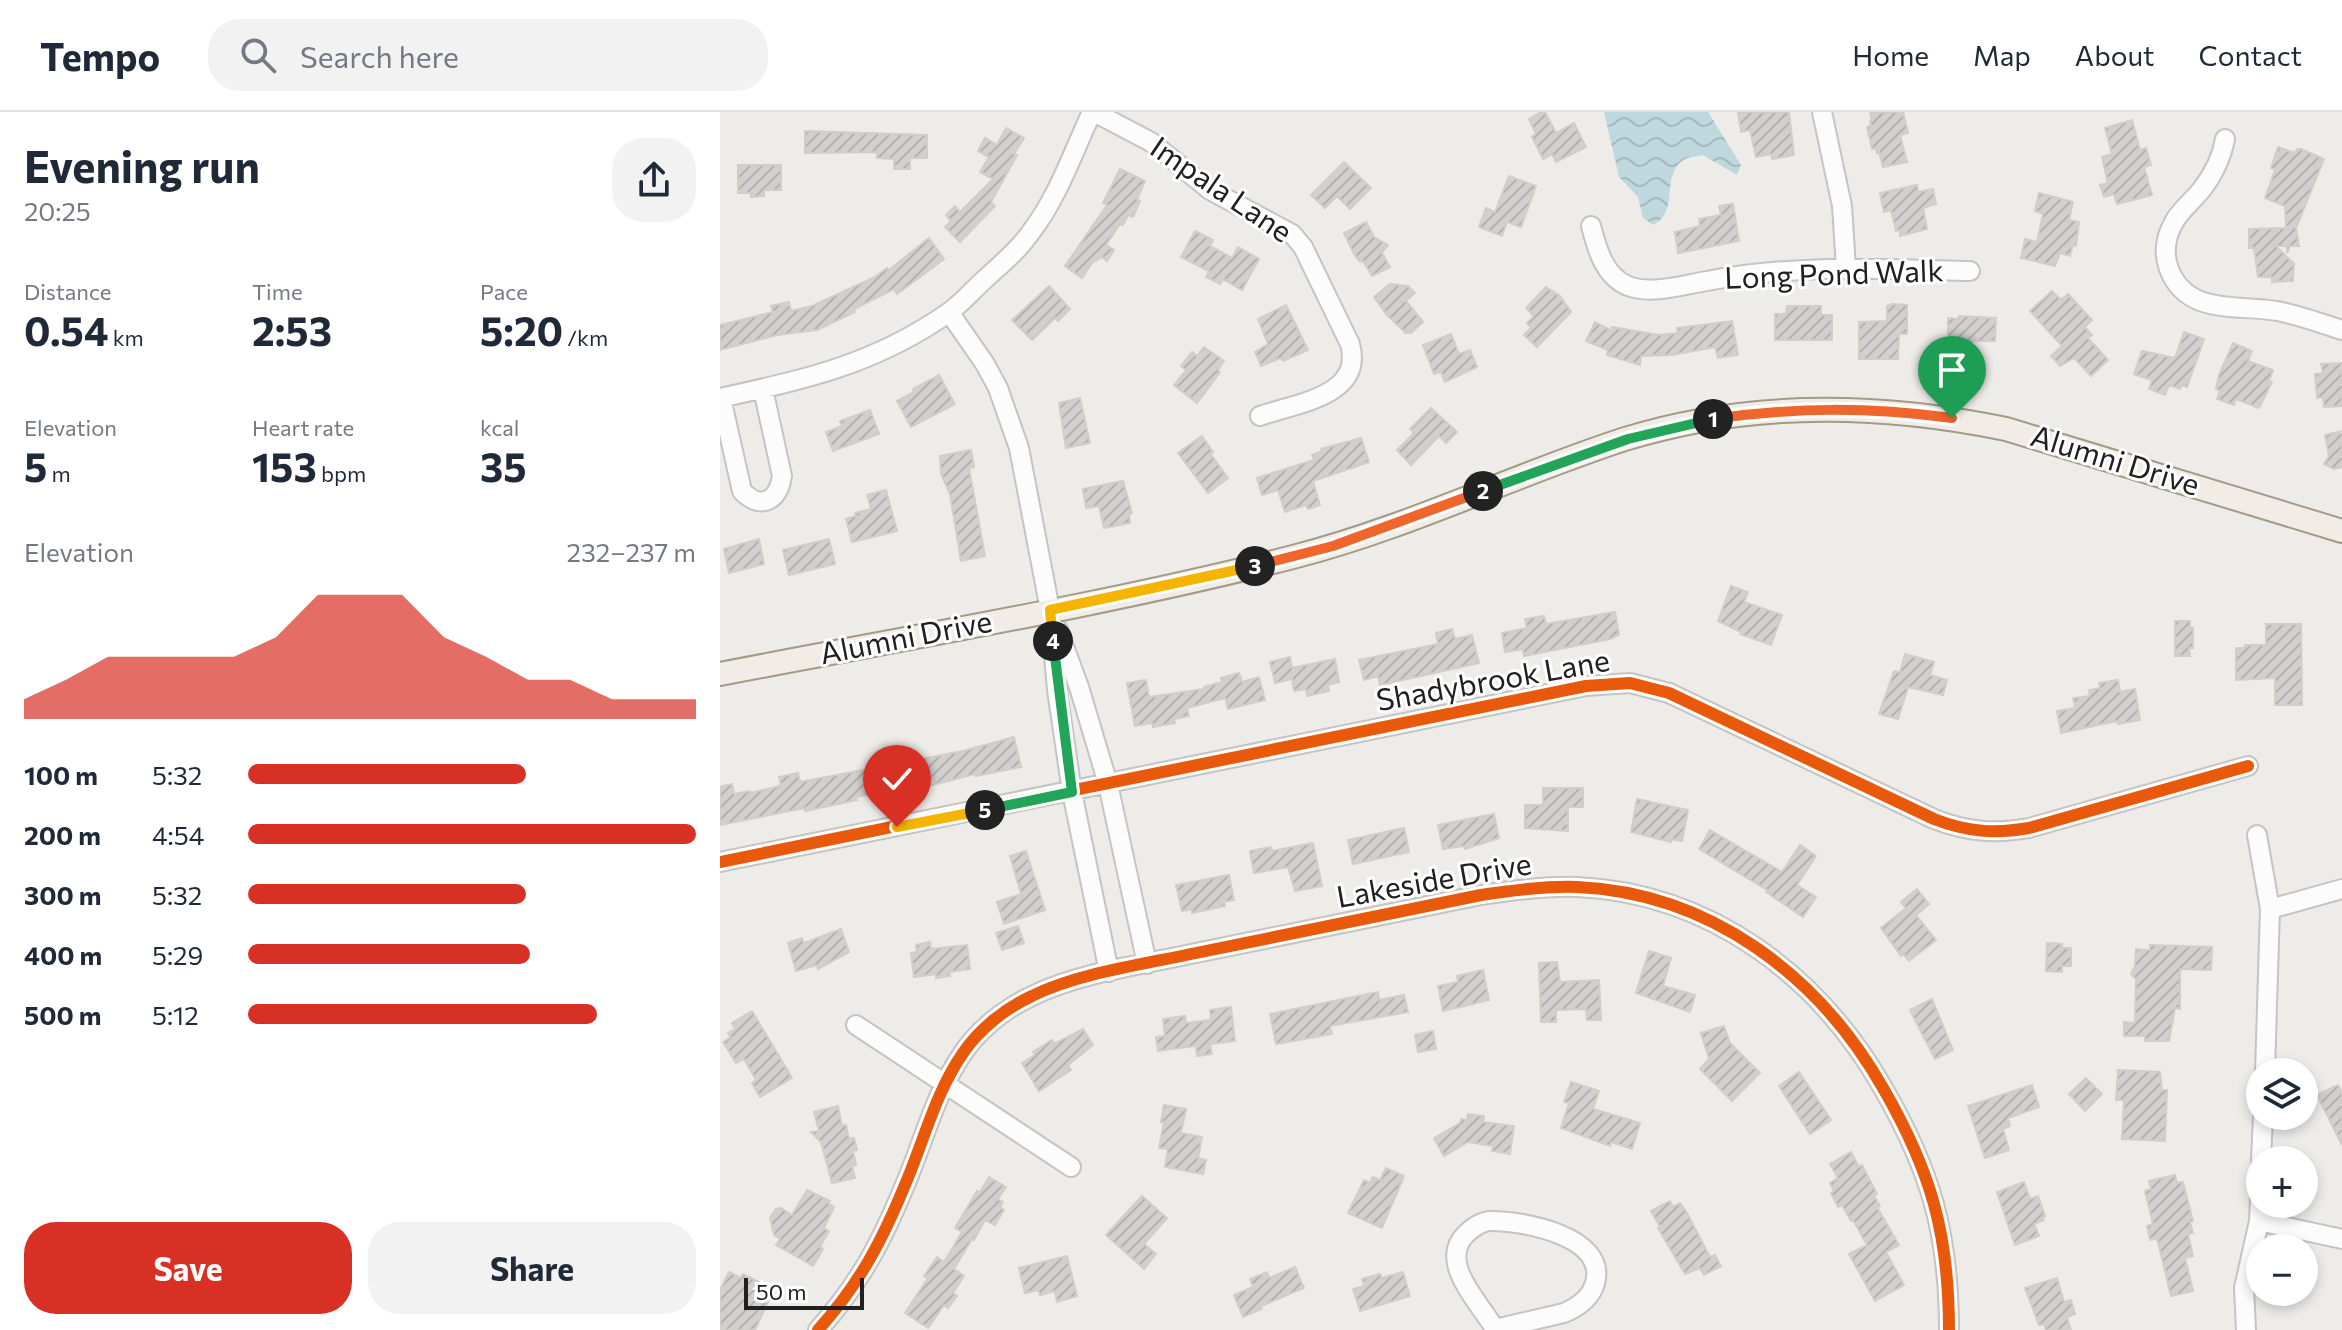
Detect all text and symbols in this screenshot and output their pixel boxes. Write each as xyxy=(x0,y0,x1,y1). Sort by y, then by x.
search box xyxy=(208,19,768,91)
text: Tempo xyxy=(40,32,160,79)
icon: search xyxy=(236,33,280,77)
text: Search here xyxy=(300,37,459,74)
text: Home xyxy=(1852,38,1929,72)
text: Map xyxy=(1973,38,2031,72)
text: About xyxy=(2075,38,2155,72)
text: Contact xyxy=(2199,38,2302,72)
street label: Impala Lane xyxy=(1145,127,1300,249)
text: Evening run xyxy=(24,138,260,192)
button: share xyxy=(612,138,696,222)
text: 20:25 xyxy=(24,195,91,226)
street label: Long Pond Walk xyxy=(1724,250,1944,295)
text: Distance xyxy=(24,278,111,305)
text: Time xyxy=(252,278,303,305)
text: Pace xyxy=(480,278,528,305)
text: 0.54 xyxy=(24,305,108,354)
text: 2:53 xyxy=(252,305,332,354)
text: 5:20 xyxy=(480,305,563,354)
text: km xyxy=(108,324,144,351)
text: /km xyxy=(563,324,608,351)
pin xyxy=(1918,336,1986,418)
icon: arrive xyxy=(1930,348,1974,392)
pin: 1 xyxy=(1693,399,1733,439)
text: 1 xyxy=(1708,405,1718,432)
text: Elevation xyxy=(24,414,117,441)
text: Heart rate xyxy=(252,414,354,441)
text: kcal xyxy=(480,414,519,441)
street label: Alumni Drive xyxy=(2027,415,2205,502)
text: 5 xyxy=(24,441,47,490)
text: 153 xyxy=(252,441,317,490)
text: 35 xyxy=(480,441,527,490)
text: m xyxy=(47,460,71,487)
text: bpm xyxy=(317,460,366,487)
pin: 2 xyxy=(1463,471,1503,511)
text: 2 xyxy=(1477,477,1489,504)
text: Elevation xyxy=(24,536,134,567)
text: 232–237 m xyxy=(567,536,696,567)
pin: 3 xyxy=(1235,546,1275,586)
text: 3 xyxy=(1249,552,1261,579)
street label: Alumni Drive xyxy=(816,601,995,670)
pin: 4 xyxy=(1033,621,1073,661)
text: 4 xyxy=(1046,627,1060,654)
street label: Shadybrook Lane xyxy=(1373,640,1612,717)
pin xyxy=(863,745,931,827)
icon: check xyxy=(875,757,919,801)
text: 100 m xyxy=(24,759,98,790)
text: 5:32 xyxy=(152,759,202,790)
pin: 5 xyxy=(965,790,1005,830)
text: 5 xyxy=(979,796,991,823)
text: 200 m xyxy=(24,819,101,850)
text: 4:54 xyxy=(152,819,204,850)
street label: Lakeside Drive xyxy=(1333,843,1534,914)
text: 300 m xyxy=(24,879,101,910)
text: 5:32 xyxy=(152,879,202,910)
text: 400 m xyxy=(24,939,102,970)
text: 5:29 xyxy=(152,939,203,970)
text: 500 m xyxy=(24,999,101,1030)
text: 5:12 xyxy=(152,999,199,1030)
map controls xyxy=(2246,1058,2318,1306)
button: layers xyxy=(2246,1058,2318,1130)
button: + xyxy=(2246,1146,2318,1218)
button: Save xyxy=(24,1222,352,1314)
button: Share xyxy=(368,1222,696,1314)
button: − xyxy=(2246,1234,2318,1306)
scale bar xyxy=(744,1274,864,1310)
text: 50 m xyxy=(756,1278,806,1305)

